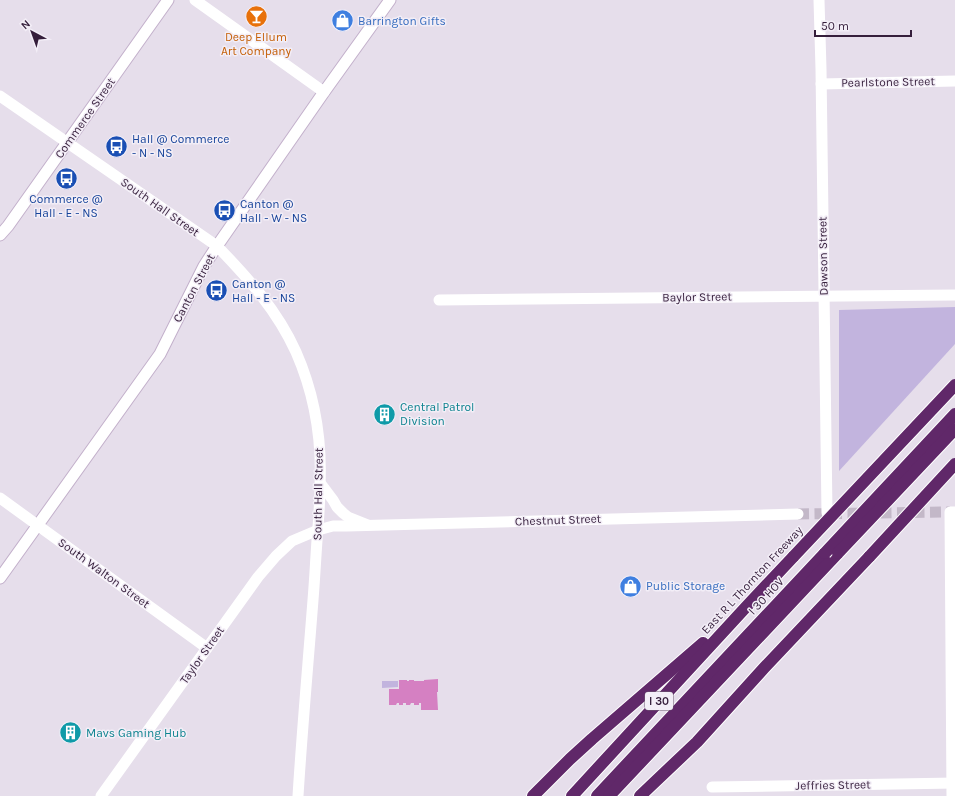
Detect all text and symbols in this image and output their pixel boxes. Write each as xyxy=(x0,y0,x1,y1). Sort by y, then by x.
bar icon: Deep Ellum Art Company xyxy=(243,3,269,29)
shop icon: Barrington Gifts xyxy=(329,8,355,34)
north arrow xyxy=(12,12,52,52)
scale bar xyxy=(815,12,911,38)
place label: Barrington Gifts xyxy=(358,14,446,28)
text: N xyxy=(19,17,33,32)
text: 50 m xyxy=(821,19,849,33)
place label: Deep Ellum Art Company xyxy=(221,30,292,58)
street label: Pearlstone Street xyxy=(841,74,935,90)
street label: Commerce Street xyxy=(52,75,118,161)
place label: Hall @ Commerce - N - NS xyxy=(132,132,230,160)
bus stop icon: Hall @ Commerce - N - NS xyxy=(103,133,129,159)
bus stop icon: Commerce @ Hall - E - NS xyxy=(53,165,79,191)
street label: South Hall Street xyxy=(118,175,202,240)
place label: Commerce @ Hall - E - NS xyxy=(29,192,103,220)
place label: Canton @ Hall - W - NS xyxy=(240,197,307,225)
bus stop icon: Canton @ Hall - W - NS xyxy=(211,198,237,224)
street label: Dawson Street xyxy=(815,216,831,296)
street label: Canton Street xyxy=(170,251,218,325)
place label: Canton @ Hall - E - NS xyxy=(232,277,295,305)
bus stop icon: Canton @ Hall - E - NS xyxy=(203,278,229,304)
street label: Baylor Street xyxy=(662,289,732,305)
place label: Central Patrol Division xyxy=(400,400,474,428)
building icon: Central Patrol Division xyxy=(371,401,397,427)
street label: South Hall Street xyxy=(310,447,326,541)
street label: Chestnut Street xyxy=(515,511,602,529)
street label: East R L Thornton Freeway xyxy=(698,523,806,637)
street label: South Walton Street xyxy=(55,535,153,611)
shop icon: Public Storage xyxy=(617,573,643,599)
street label: I 30 HOV xyxy=(745,574,787,617)
place label: Public Storage xyxy=(646,579,725,593)
street label: Taylor Street xyxy=(177,623,227,687)
road number: I 30 xyxy=(645,692,673,710)
building icon: Mavs Gaming Hub xyxy=(57,720,83,746)
place label: Mavs Gaming Hub xyxy=(86,726,186,740)
street label: Jeffries Street xyxy=(795,777,871,793)

